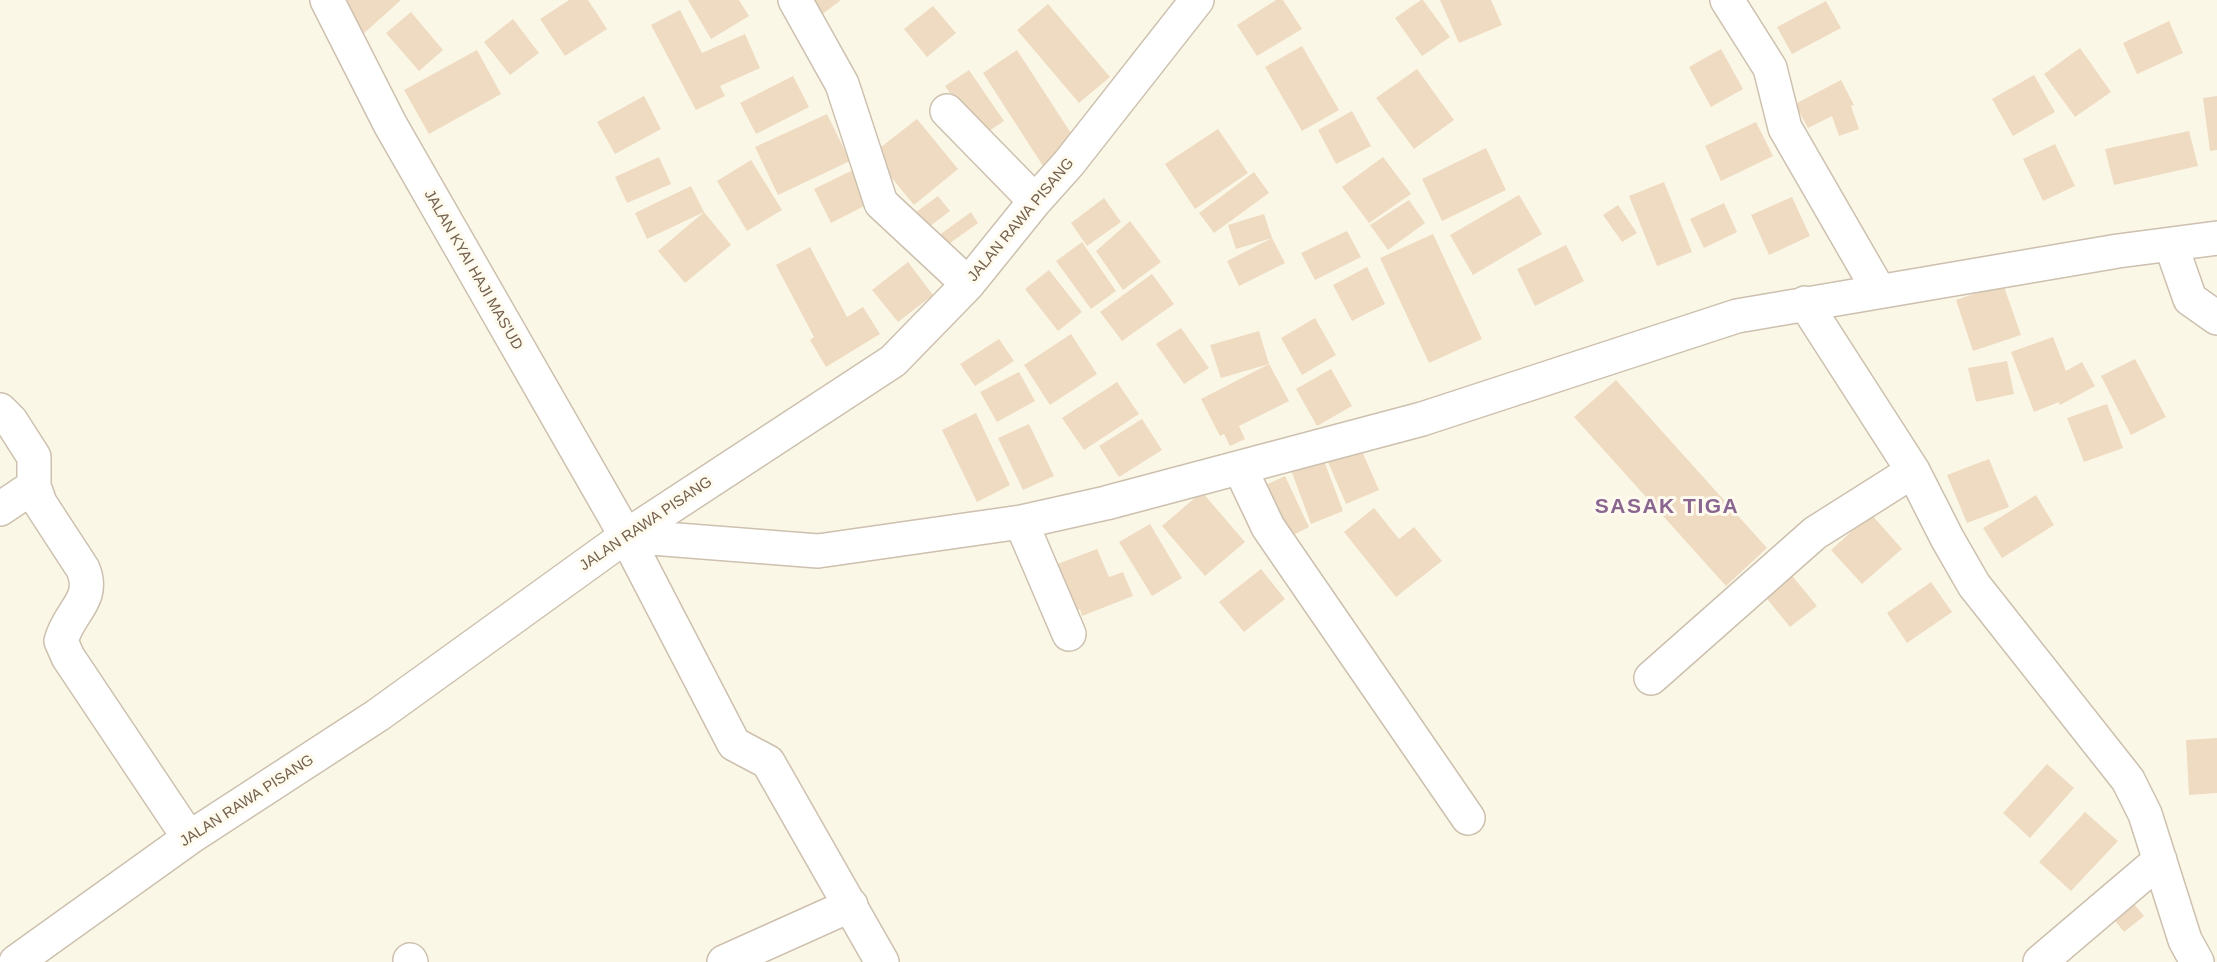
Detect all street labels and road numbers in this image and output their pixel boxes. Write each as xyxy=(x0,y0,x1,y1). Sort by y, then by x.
street label: JALAN RAWA PISANG xyxy=(964,155,1078,285)
street label: JALAN KYAI HAJI MAS'UD xyxy=(420,187,526,353)
street label: JALAN RAWA PISANG xyxy=(576,473,716,575)
street label: JALAN RAWA PISANG xyxy=(177,751,317,851)

